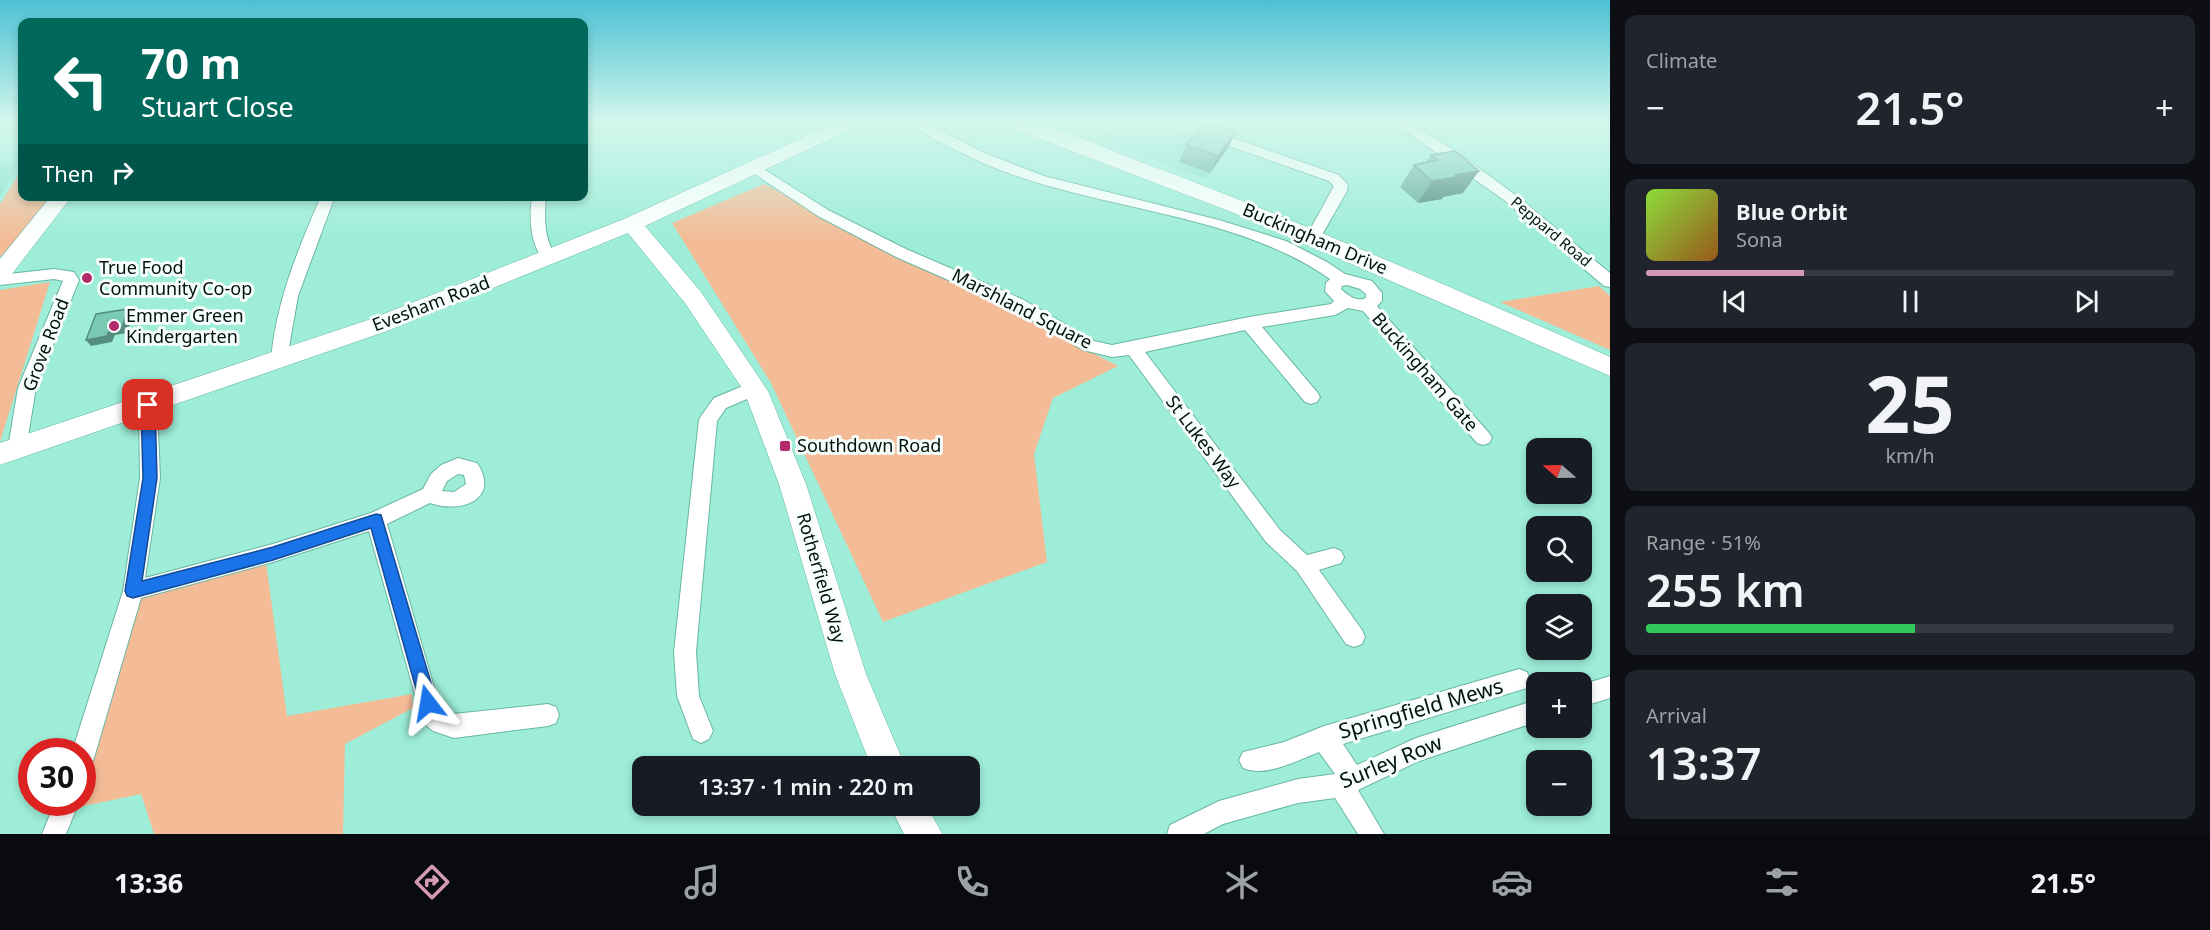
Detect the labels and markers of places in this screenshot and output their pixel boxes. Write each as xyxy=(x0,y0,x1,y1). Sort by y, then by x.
place label: True Food Community Co-op xyxy=(99,255,252,300)
marker: True Food Community Co-op xyxy=(80,271,94,285)
place label: Emmer Green Kindergarten xyxy=(126,303,244,348)
marker: Emmer Green Kindergarten xyxy=(107,319,121,333)
pin xyxy=(122,379,173,430)
place label: Southdown Road xyxy=(797,433,941,457)
marker: Southdown Road xyxy=(778,439,792,453)

